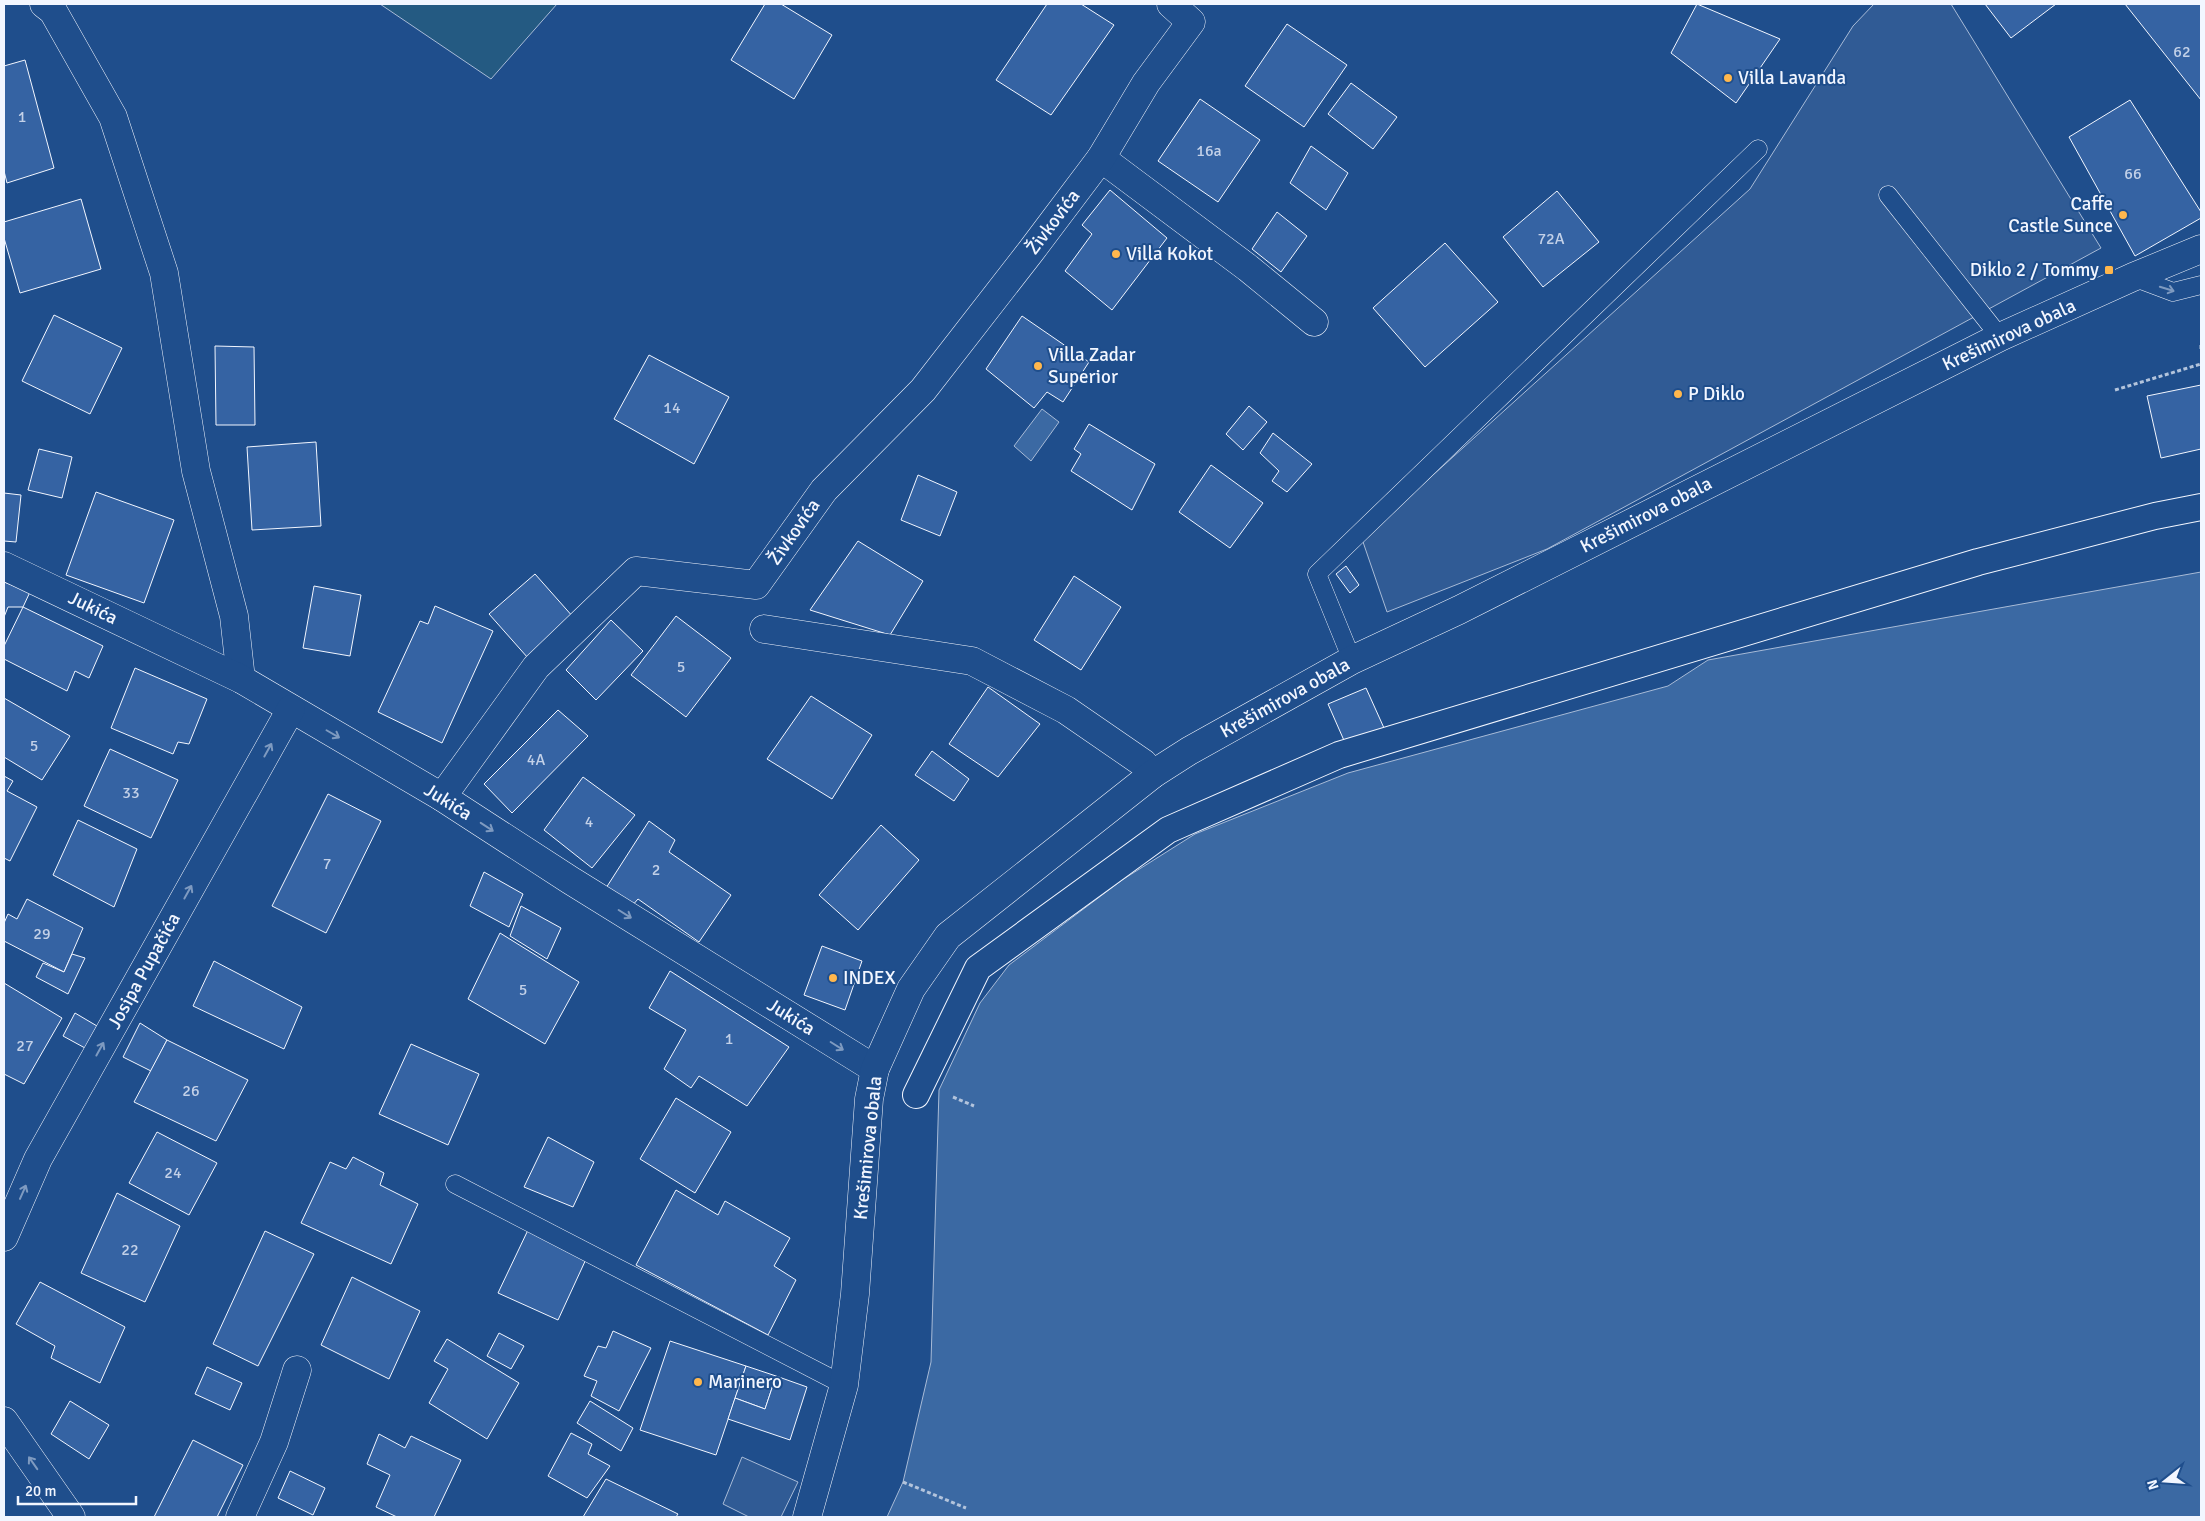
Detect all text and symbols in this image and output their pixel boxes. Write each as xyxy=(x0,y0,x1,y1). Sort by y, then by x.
house number: 62 xyxy=(2173,42,2191,62)
place label: Villa Lavanda xyxy=(1738,66,1846,90)
marker: Villa Lavanda xyxy=(1722,72,1734,84)
house number: 1 xyxy=(18,107,26,127)
house number: 16a xyxy=(1196,141,1222,161)
house number: 66 xyxy=(2124,164,2142,184)
street label: Živkovića xyxy=(1021,185,1085,259)
place label: Caffe Castle Sunce xyxy=(2008,192,2113,238)
marker: Caffe Castle Sunce xyxy=(2117,209,2129,221)
house number: 72A xyxy=(1537,229,1565,249)
place label: Villa Kokot xyxy=(1126,242,1214,266)
marker: Villa Kokot xyxy=(1110,248,1122,260)
place label: Diklo 2 / Tommy xyxy=(1970,258,2099,282)
marker: Diklo 2 / Tommy xyxy=(2103,264,2115,276)
one-way arrow xyxy=(2158,285,2174,295)
street label: Krešimirova obala xyxy=(1938,294,2080,376)
place label: Villa Zadar Superior xyxy=(1048,343,1136,389)
marker: Villa Zadar Superior xyxy=(1032,360,1044,372)
place label: P Diklo xyxy=(1688,382,1745,406)
marker: P Diklo xyxy=(1672,388,1684,400)
house number: 14 xyxy=(663,398,681,418)
street label: Krešimirova obala xyxy=(1576,471,1716,559)
street label: Živkovića xyxy=(763,494,825,570)
street label: Jukića xyxy=(64,586,122,630)
street label: Krešimirova obala xyxy=(1216,652,1354,744)
house number: 5 xyxy=(677,657,685,677)
one-way arrow xyxy=(326,729,341,739)
house number: 5 xyxy=(30,736,38,756)
one-way arrow xyxy=(263,744,273,758)
house number: 4A xyxy=(527,750,545,770)
street label: Jukića xyxy=(420,778,476,826)
house number: 33 xyxy=(122,783,140,803)
house number: 4 xyxy=(585,812,594,832)
one-way arrow xyxy=(480,822,494,832)
house number: 7 xyxy=(323,854,331,874)
house number: 2 xyxy=(652,860,660,880)
one-way arrow xyxy=(184,885,193,900)
street label: Josipa Pupačića xyxy=(102,909,186,1033)
one-way arrow xyxy=(617,909,631,919)
house number: 29 xyxy=(33,924,51,944)
place label: INDEX xyxy=(843,966,896,990)
marker: INDEX xyxy=(827,972,839,984)
house number: 5 xyxy=(519,980,527,1000)
street label: Jukića xyxy=(763,993,819,1041)
house number: 1 xyxy=(725,1029,733,1049)
house number: 27 xyxy=(16,1036,34,1056)
one-way arrow xyxy=(830,1040,844,1051)
one-way arrow xyxy=(95,1042,105,1056)
street label: Krešimirova obala xyxy=(848,1075,888,1221)
house number: 26 xyxy=(182,1081,200,1101)
house number: 24 xyxy=(164,1163,182,1183)
one-way arrow xyxy=(19,1185,29,1200)
house number: 22 xyxy=(121,1240,139,1260)
place label: Marinero xyxy=(708,1370,782,1394)
marker: Marinero xyxy=(692,1376,704,1388)
one-way arrow xyxy=(28,1456,38,1470)
north arrow xyxy=(2140,1456,2190,1506)
scale bar xyxy=(18,1474,135,1506)
text: N xyxy=(2143,1478,2163,1492)
text: 20 m xyxy=(25,1482,56,1500)

